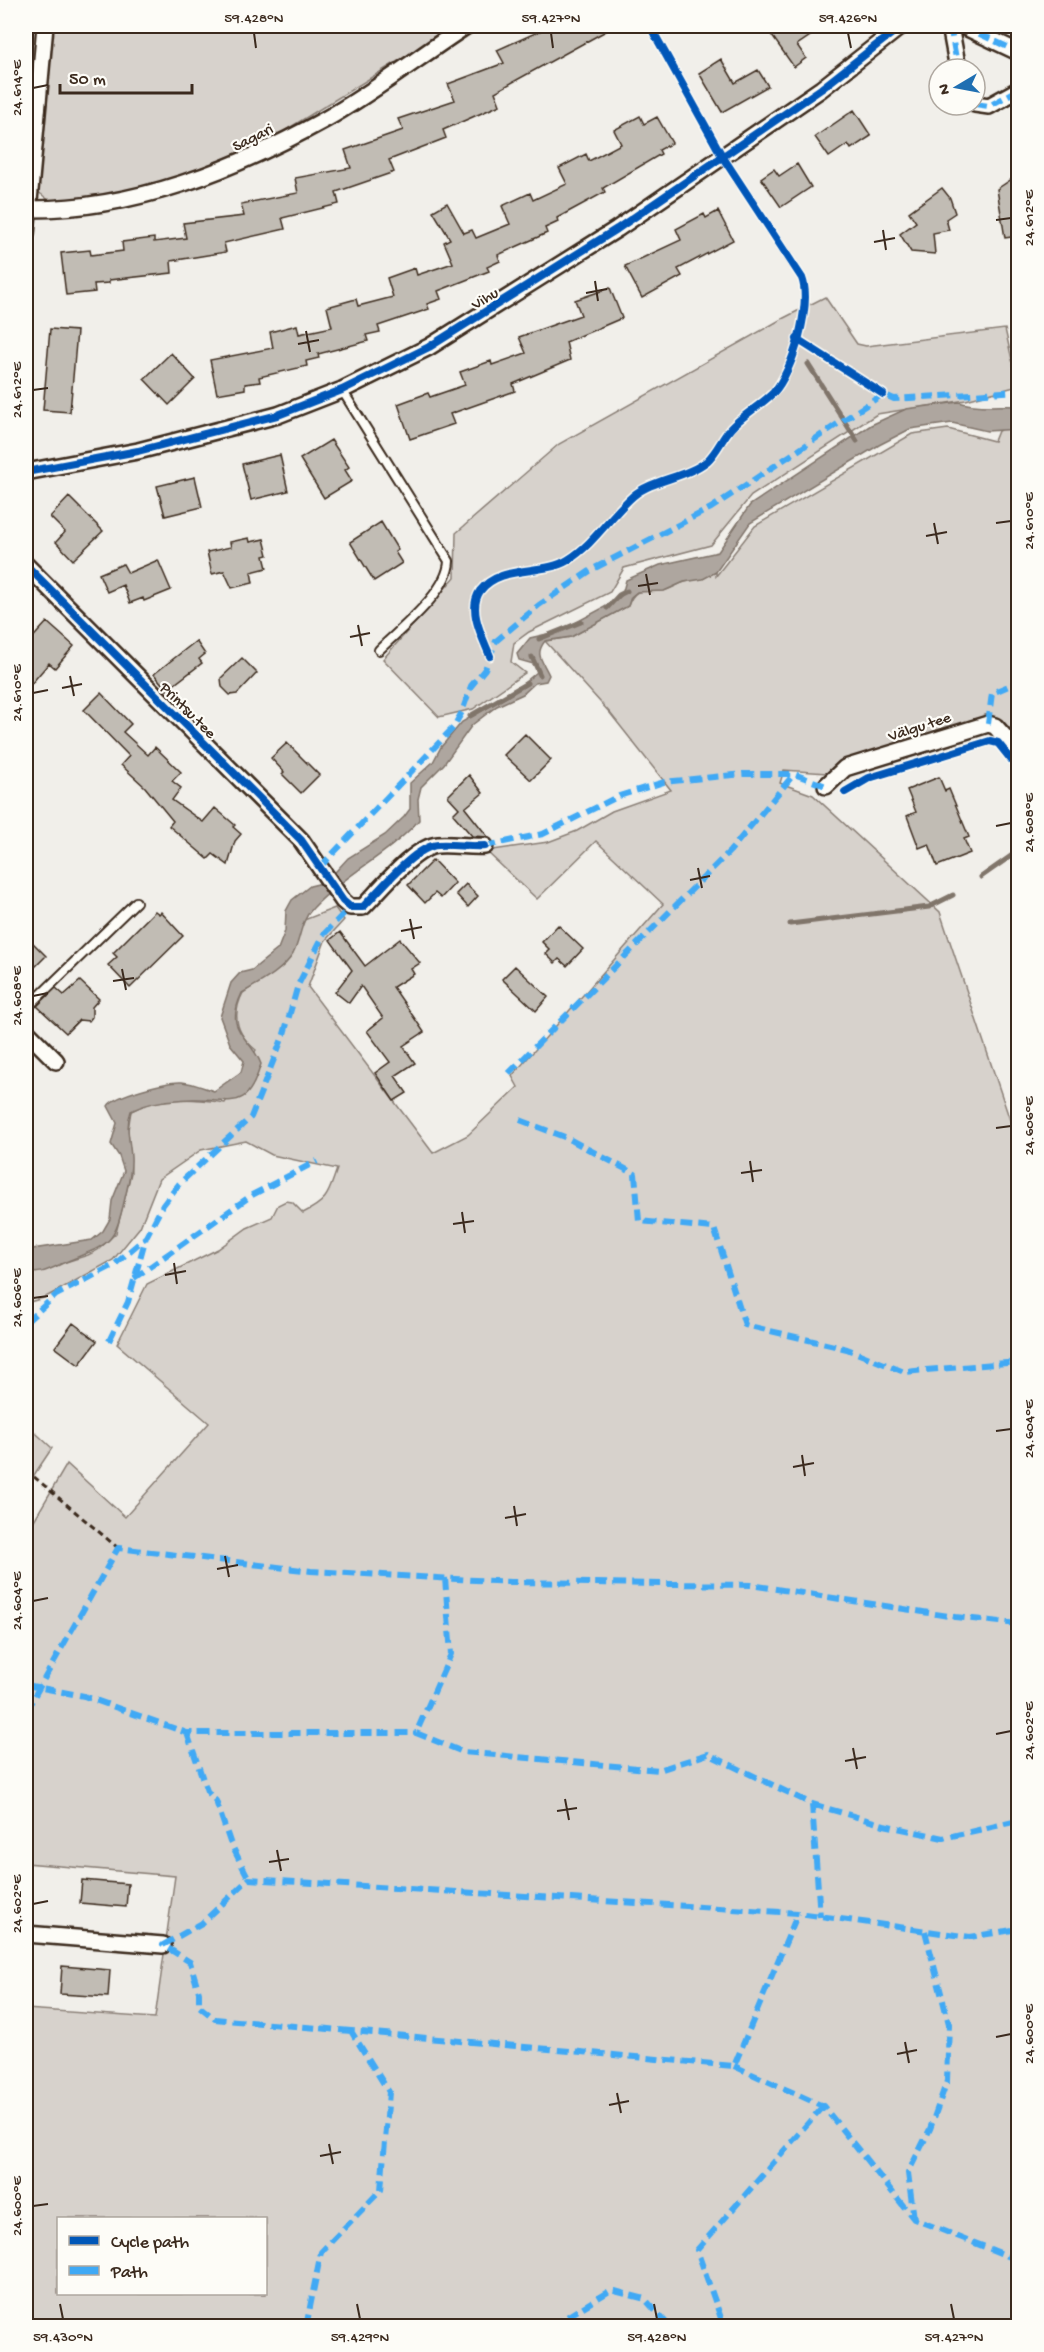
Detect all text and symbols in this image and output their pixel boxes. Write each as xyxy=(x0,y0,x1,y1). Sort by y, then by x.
text: 59.428°N xyxy=(224,10,284,28)
text: 59.427°N xyxy=(522,10,581,28)
text: 59.426°N xyxy=(819,10,878,28)
scale bar xyxy=(60,57,192,95)
north arrow xyxy=(927,57,987,117)
text: 24.614°E xyxy=(9,59,27,116)
text: 50 m xyxy=(69,70,106,91)
text: N xyxy=(935,82,956,96)
street label: Sagari xyxy=(230,121,277,157)
text: 24.612°E xyxy=(1021,189,1039,246)
street label: Vihu xyxy=(468,284,503,316)
text: 24.612°E xyxy=(9,361,27,418)
text: 24.610°E xyxy=(1021,492,1039,550)
text: 24.610°E xyxy=(9,664,27,722)
street label: Printsu tee xyxy=(154,678,219,744)
street label: Välgu tee xyxy=(885,709,955,748)
text: 24.608°E xyxy=(1021,793,1039,853)
text: 24.608°E xyxy=(9,966,27,1026)
text: 24.606°E xyxy=(1021,1096,1039,1155)
text: 24.606°E xyxy=(9,1268,27,1327)
text: 24.604°E xyxy=(1021,1399,1039,1458)
text: 24.604°E xyxy=(9,1571,27,1630)
text: 24.602°E xyxy=(1021,1701,1039,1760)
text: 24.602°E xyxy=(9,1874,27,1933)
text: 24.600°E xyxy=(1021,2003,1039,2064)
text: 24.600°E xyxy=(9,2175,27,2236)
legend xyxy=(57,2217,267,2295)
text: Cycle path xyxy=(111,2233,189,2254)
text: Path xyxy=(110,2263,148,2284)
text: 59.430°N xyxy=(33,2329,93,2347)
text: 59.429°N xyxy=(331,2329,390,2347)
text: 59.428°N xyxy=(627,2329,687,2347)
text: 59.427°N xyxy=(925,2329,984,2347)

